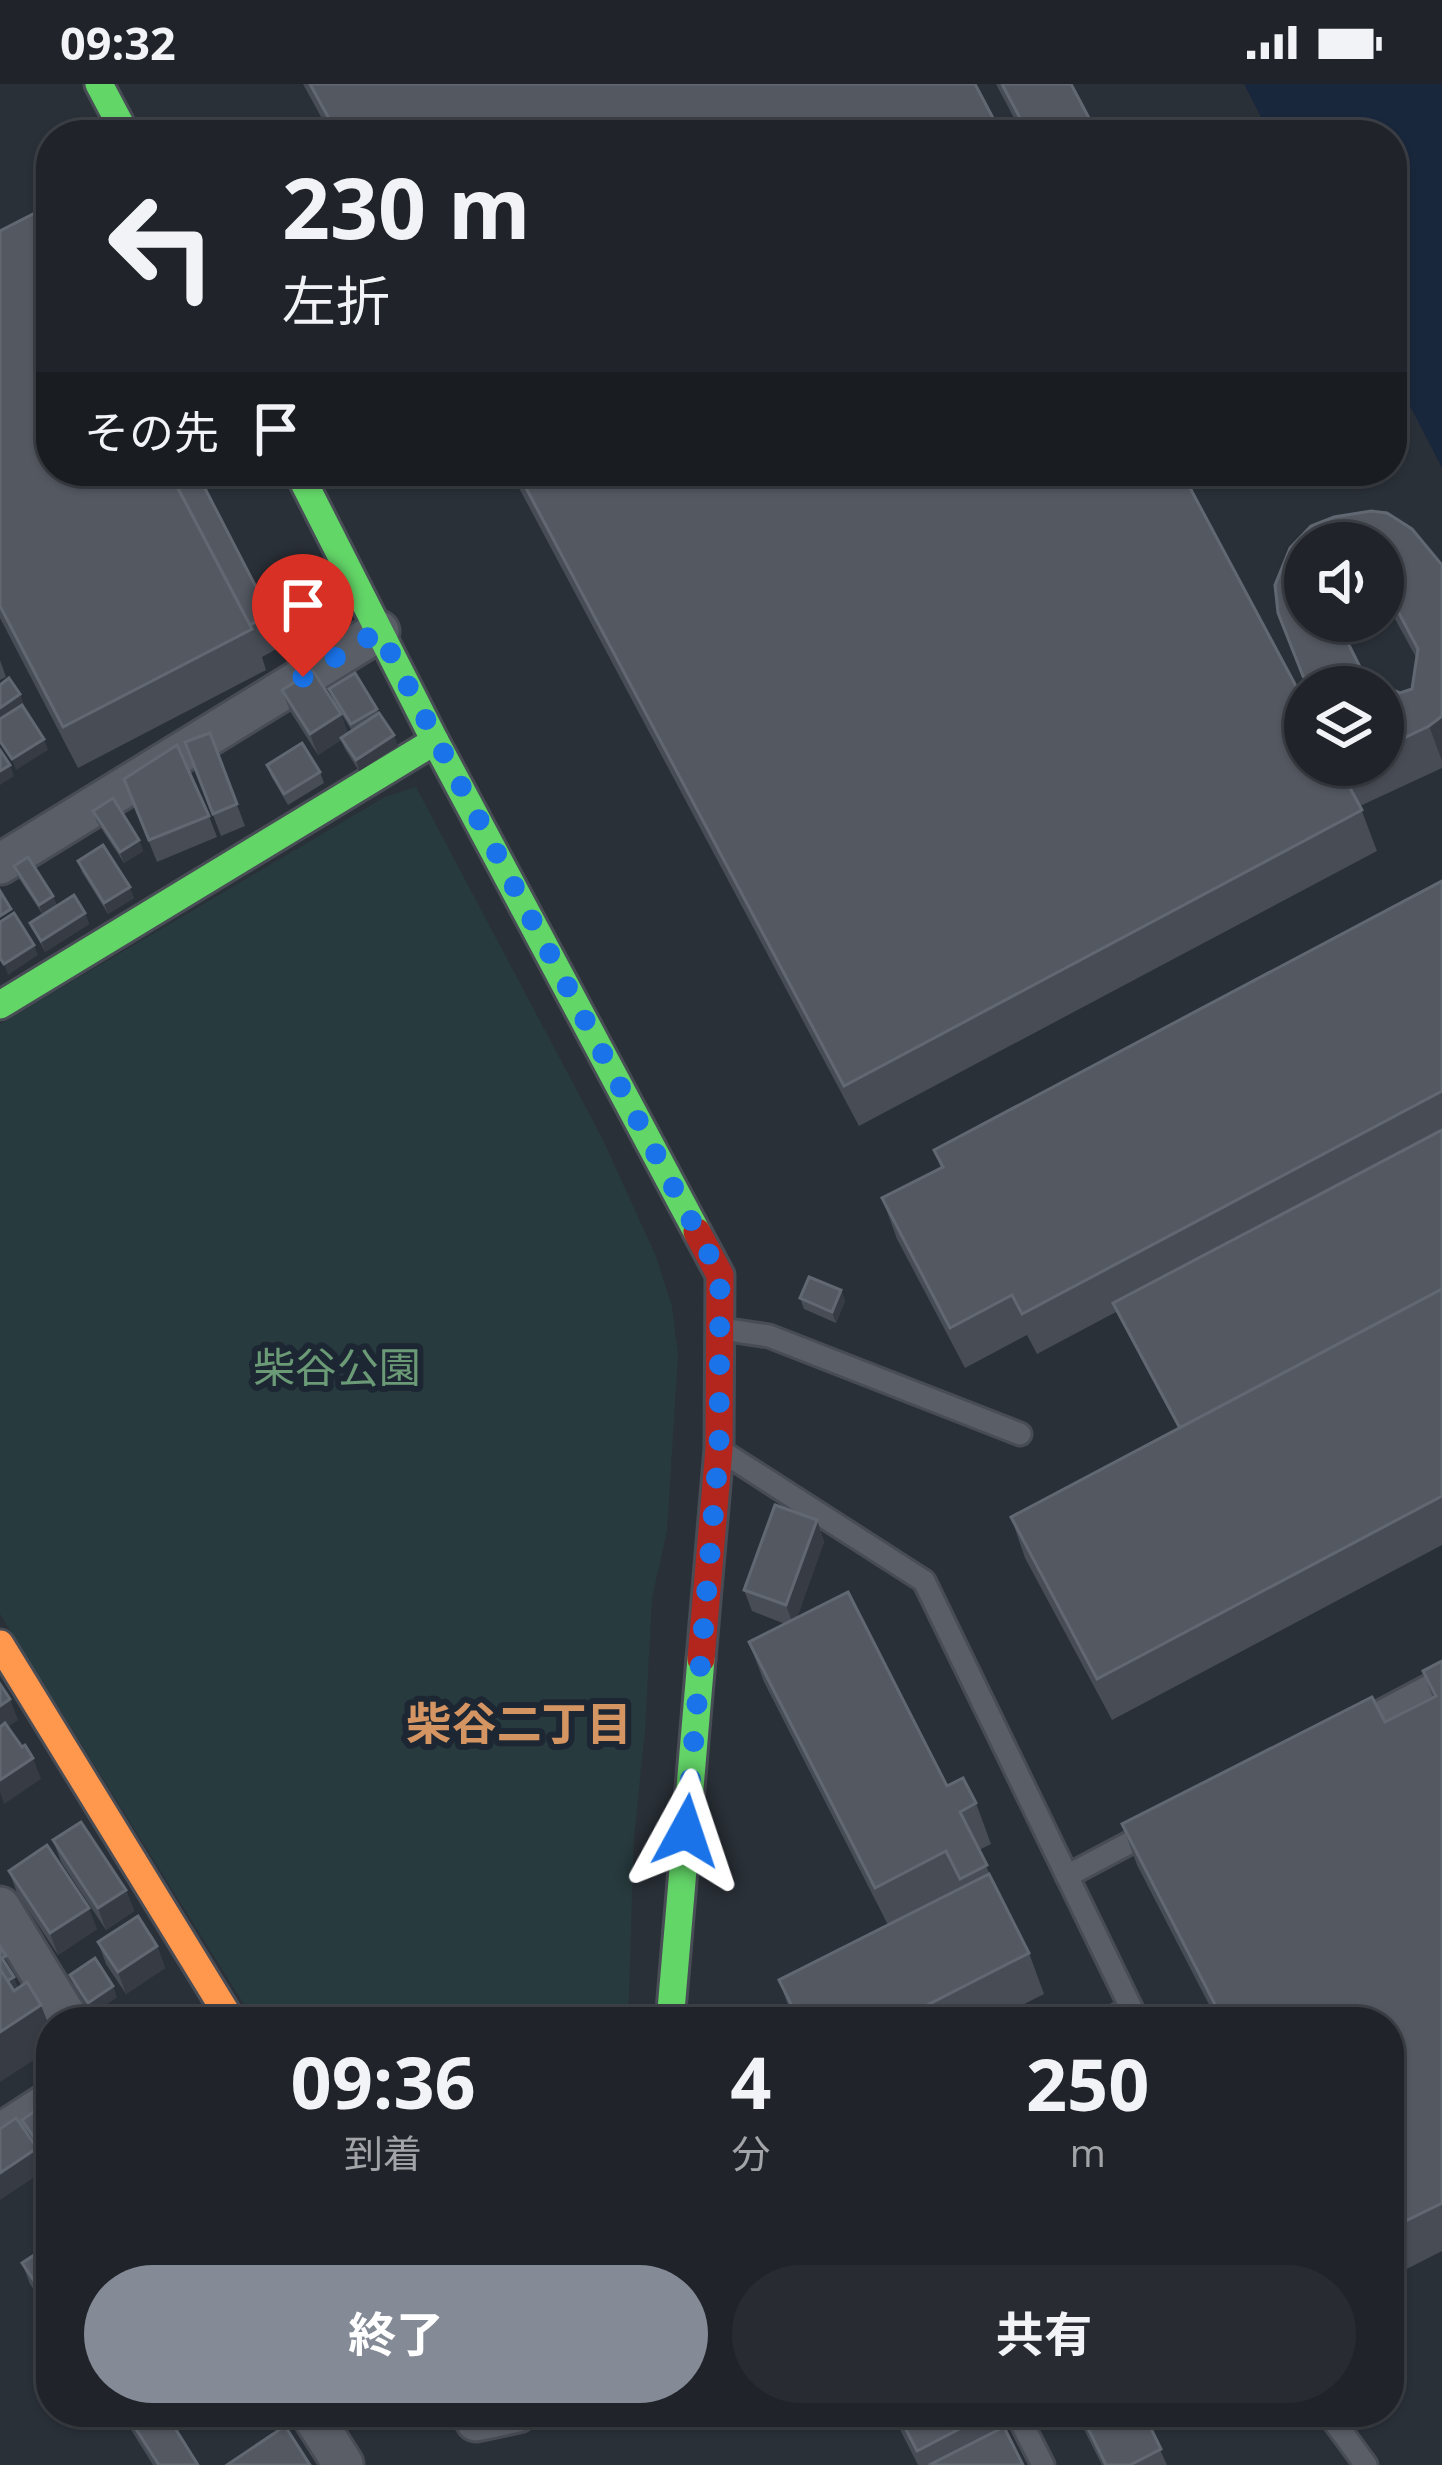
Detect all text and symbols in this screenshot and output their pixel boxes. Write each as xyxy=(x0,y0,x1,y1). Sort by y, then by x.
text: 09:32 xyxy=(60,12,176,73)
text: 230 m xyxy=(282,149,530,264)
icon: left xyxy=(84,168,240,324)
text: 左折 xyxy=(282,263,390,337)
icon: arrive xyxy=(243,396,309,462)
text: その先 xyxy=(84,401,219,462)
map controls xyxy=(1284,522,1404,786)
button: sound xyxy=(1284,522,1404,642)
pin xyxy=(252,554,354,677)
icon: arrive xyxy=(270,572,336,638)
button: layers xyxy=(1284,666,1404,786)
park label: 柴谷公園 xyxy=(253,1338,421,1395)
district label: 柴谷二丁目 xyxy=(406,1692,632,1753)
position arrow xyxy=(623,1768,749,1894)
text: 09:36 xyxy=(291,2032,476,2130)
text: 4 xyxy=(730,2032,771,2130)
text: 250 xyxy=(1026,2034,1149,2132)
text: m xyxy=(1070,2125,1106,2178)
text: 到着 xyxy=(344,2126,422,2179)
text: 分 xyxy=(731,2126,770,2179)
button: 終了 xyxy=(84,2265,708,2403)
button: 共有 xyxy=(732,2265,1356,2403)

